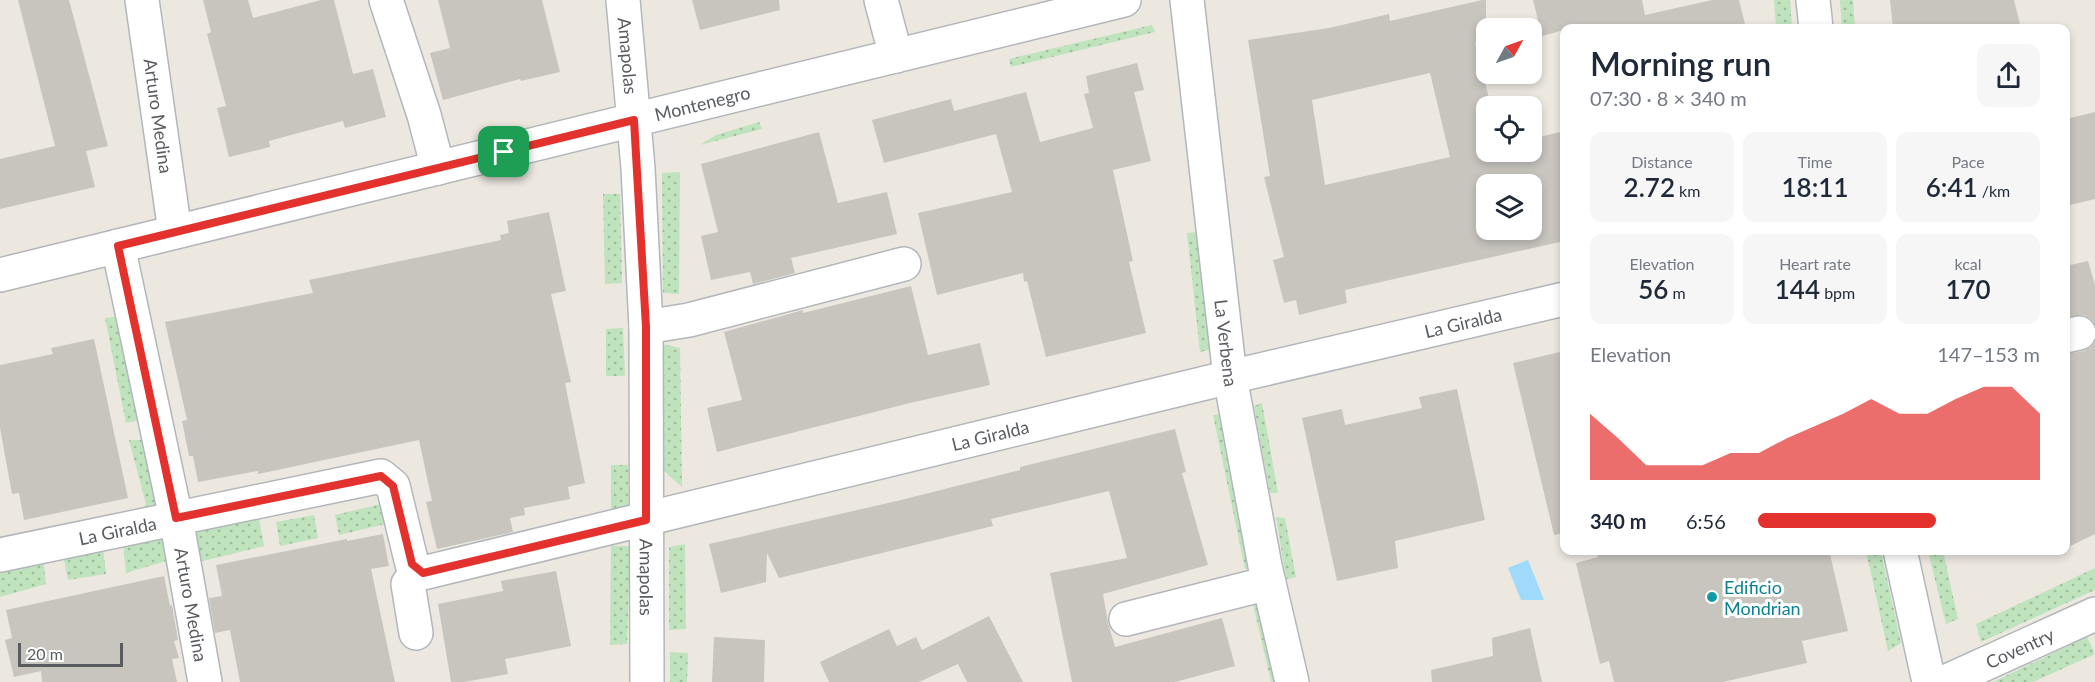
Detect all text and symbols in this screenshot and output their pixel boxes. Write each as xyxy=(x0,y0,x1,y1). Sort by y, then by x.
street label: Amapolas xyxy=(614,16,642,95)
north arrow xyxy=(1476,18,1542,84)
map controls xyxy=(1476,18,1542,240)
text: Morning run xyxy=(1590,43,1771,83)
button: share xyxy=(1977,44,2040,107)
street label: Arturo Medina xyxy=(139,57,178,175)
street label: Montenegro xyxy=(652,81,752,125)
text: 07:30 · 8 × 340 m xyxy=(1590,86,1747,110)
button: locate xyxy=(1476,96,1542,162)
pin xyxy=(478,126,529,177)
icon: arrive xyxy=(487,135,520,168)
text: Distance xyxy=(1631,152,1693,171)
text: Time xyxy=(1798,152,1832,171)
text: Pace xyxy=(1951,152,1985,171)
text: 2.72 xyxy=(1624,171,1675,203)
text: 18:11 xyxy=(1782,171,1848,203)
text: 6:41 xyxy=(1926,171,1978,203)
button: layers xyxy=(1476,174,1542,240)
text: km xyxy=(1675,181,1700,200)
text: /km xyxy=(1978,181,2010,200)
text: Elevation xyxy=(1630,254,1695,273)
text: Heart rate xyxy=(1779,254,1851,273)
text: kcal xyxy=(1954,254,1982,273)
text: 56 xyxy=(1638,273,1668,305)
text: 144 xyxy=(1775,273,1820,305)
text: 170 xyxy=(1945,273,1991,305)
text: m xyxy=(1668,283,1686,302)
text: bpm xyxy=(1820,283,1855,302)
street label: La Verbena xyxy=(1210,298,1243,388)
street label: La Giralda xyxy=(1422,303,1504,342)
text: Elevation xyxy=(1590,342,1671,366)
text: 147–153 m xyxy=(1937,342,2040,366)
street label: La Giralda xyxy=(949,415,1031,455)
text: 340 m xyxy=(1590,509,1646,533)
text: 6:56 xyxy=(1686,509,1726,533)
street label: La Giralda xyxy=(77,512,158,549)
street label: Amapolas xyxy=(636,538,658,616)
street label: Arturo Medina xyxy=(170,546,212,663)
place label: Edificio Mondrian xyxy=(1724,576,1801,619)
marker: Edificio Mondrian xyxy=(1705,590,1719,604)
street label: Coventry xyxy=(1982,623,2058,673)
scale bar xyxy=(18,640,123,668)
text: 20 m xyxy=(27,644,63,663)

